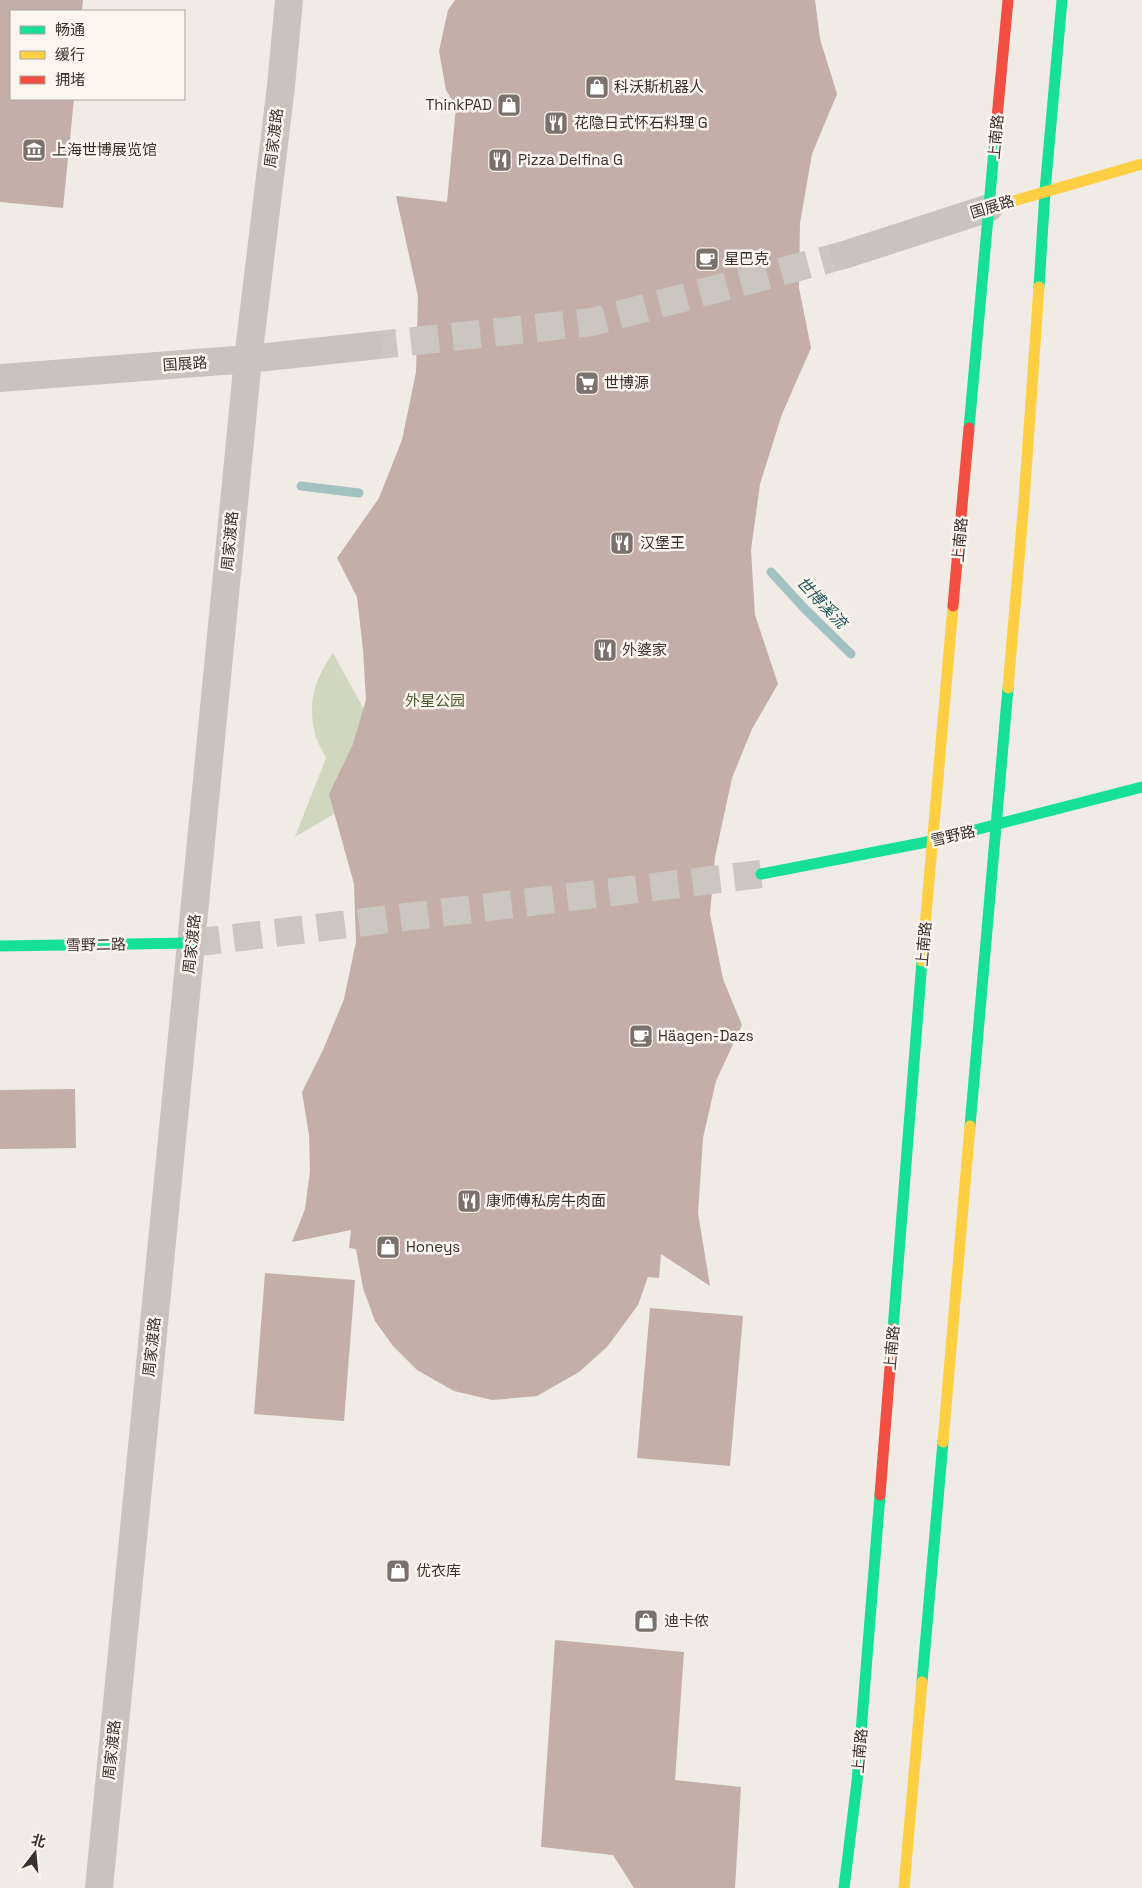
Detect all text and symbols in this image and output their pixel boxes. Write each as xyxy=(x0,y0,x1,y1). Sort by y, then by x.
legend xyxy=(10,10,185,100)
text: 畅通 xyxy=(55,20,85,39)
text: 缓行 xyxy=(55,45,85,64)
text: 拥堵 xyxy=(55,70,85,89)
shop icon: 科沃斯机器人 xyxy=(584,74,610,100)
place label: 科沃斯机器人 xyxy=(614,77,704,96)
shop icon: ThinkPAD xyxy=(496,92,522,118)
place label: ThinkPAD xyxy=(425,95,492,114)
street label: 周家渡路 xyxy=(260,107,287,169)
restaurant icon: 花隐日式怀石料理 G xyxy=(543,110,569,136)
place label: 花隐日式怀石料理 G xyxy=(574,113,708,132)
street label: 上南路 xyxy=(984,114,1007,160)
museum icon: 上海世博展览馆 xyxy=(21,137,47,163)
place label: 上海世博展览馆 xyxy=(52,140,157,159)
restaurant icon: Pizza Delfina G xyxy=(487,147,513,173)
place label: Pizza Delfina G xyxy=(518,150,623,169)
street label: 国展路 xyxy=(968,191,1016,222)
cafe icon: 星巴克 xyxy=(694,246,720,272)
place label: 星巴克 xyxy=(724,249,769,268)
street label: 国展路 xyxy=(162,352,208,375)
supermarket icon: 世博源 xyxy=(574,370,600,396)
place label: 世博源 xyxy=(604,373,649,392)
street label: 周家渡路 xyxy=(217,510,242,572)
street label: 上南路 xyxy=(948,517,971,563)
restaurant icon: 汉堡王 xyxy=(609,530,635,556)
place label: 汉堡王 xyxy=(640,533,685,552)
water label: 世博溪流 xyxy=(792,572,853,634)
restaurant icon: 外婆家 xyxy=(592,637,618,663)
place label: 外婆家 xyxy=(622,640,667,659)
park label: 外星公园 xyxy=(405,691,465,710)
street label: 雪野路 xyxy=(929,821,977,850)
street label: 周家渡路 xyxy=(179,913,204,975)
street label: 上南路 xyxy=(912,921,935,967)
street label: 雪野二路 xyxy=(66,934,126,955)
cafe icon: Häagen-Dazs xyxy=(628,1023,654,1049)
place label: Häagen-Dazs xyxy=(658,1026,754,1045)
restaurant icon: 康师傅私房牛肉面 xyxy=(456,1188,482,1214)
place label: 康师傅私房牛肉面 xyxy=(486,1191,606,1210)
shop icon: Honeys xyxy=(375,1234,401,1260)
place label: Honeys xyxy=(406,1237,460,1256)
street label: 周家渡路 xyxy=(139,1316,164,1378)
street label: 上南路 xyxy=(880,1325,903,1371)
shop icon: 优衣库 xyxy=(385,1558,411,1584)
place label: 优衣库 xyxy=(416,1561,461,1580)
shop icon: 迪卡侬 xyxy=(633,1608,659,1634)
place label: 迪卡侬 xyxy=(664,1611,709,1630)
street label: 周家渡路 xyxy=(99,1719,124,1781)
street label: 上南路 xyxy=(848,1728,871,1774)
north arrow xyxy=(10,1828,60,1878)
text: 北 xyxy=(29,1830,48,1851)

